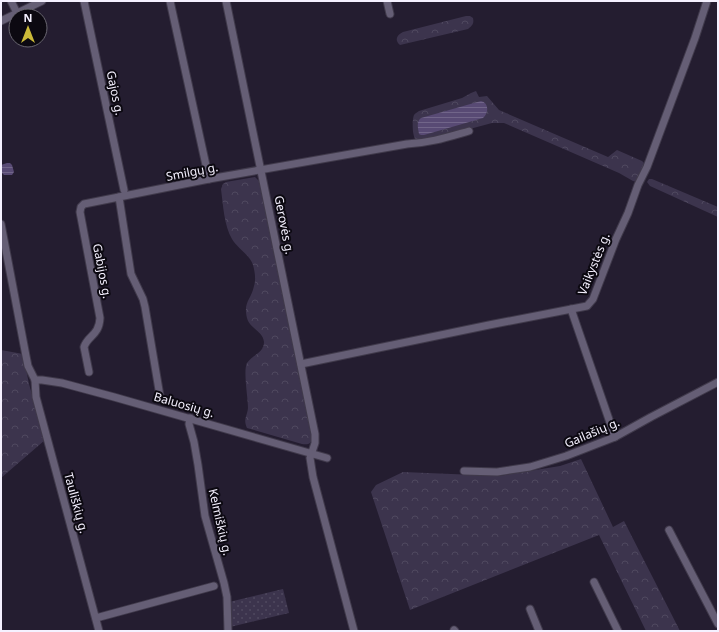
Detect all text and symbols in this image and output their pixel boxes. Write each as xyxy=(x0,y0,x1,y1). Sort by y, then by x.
north arrow xyxy=(8,8,48,48)
text: N xyxy=(24,10,32,25)
street label: Gajos g. xyxy=(102,69,129,117)
street label: Smilgų g. xyxy=(165,158,219,185)
street label: Gerovės g. xyxy=(270,194,299,256)
street label: Vaikystės g. xyxy=(573,230,614,297)
street label: Gabijos g. xyxy=(89,242,116,300)
street label: Baluosių g. xyxy=(152,388,216,421)
street label: Gailašių g. xyxy=(562,413,622,452)
street label: Tauliškių g. xyxy=(60,471,93,535)
street label: Kelmiškių g. xyxy=(205,487,236,557)

